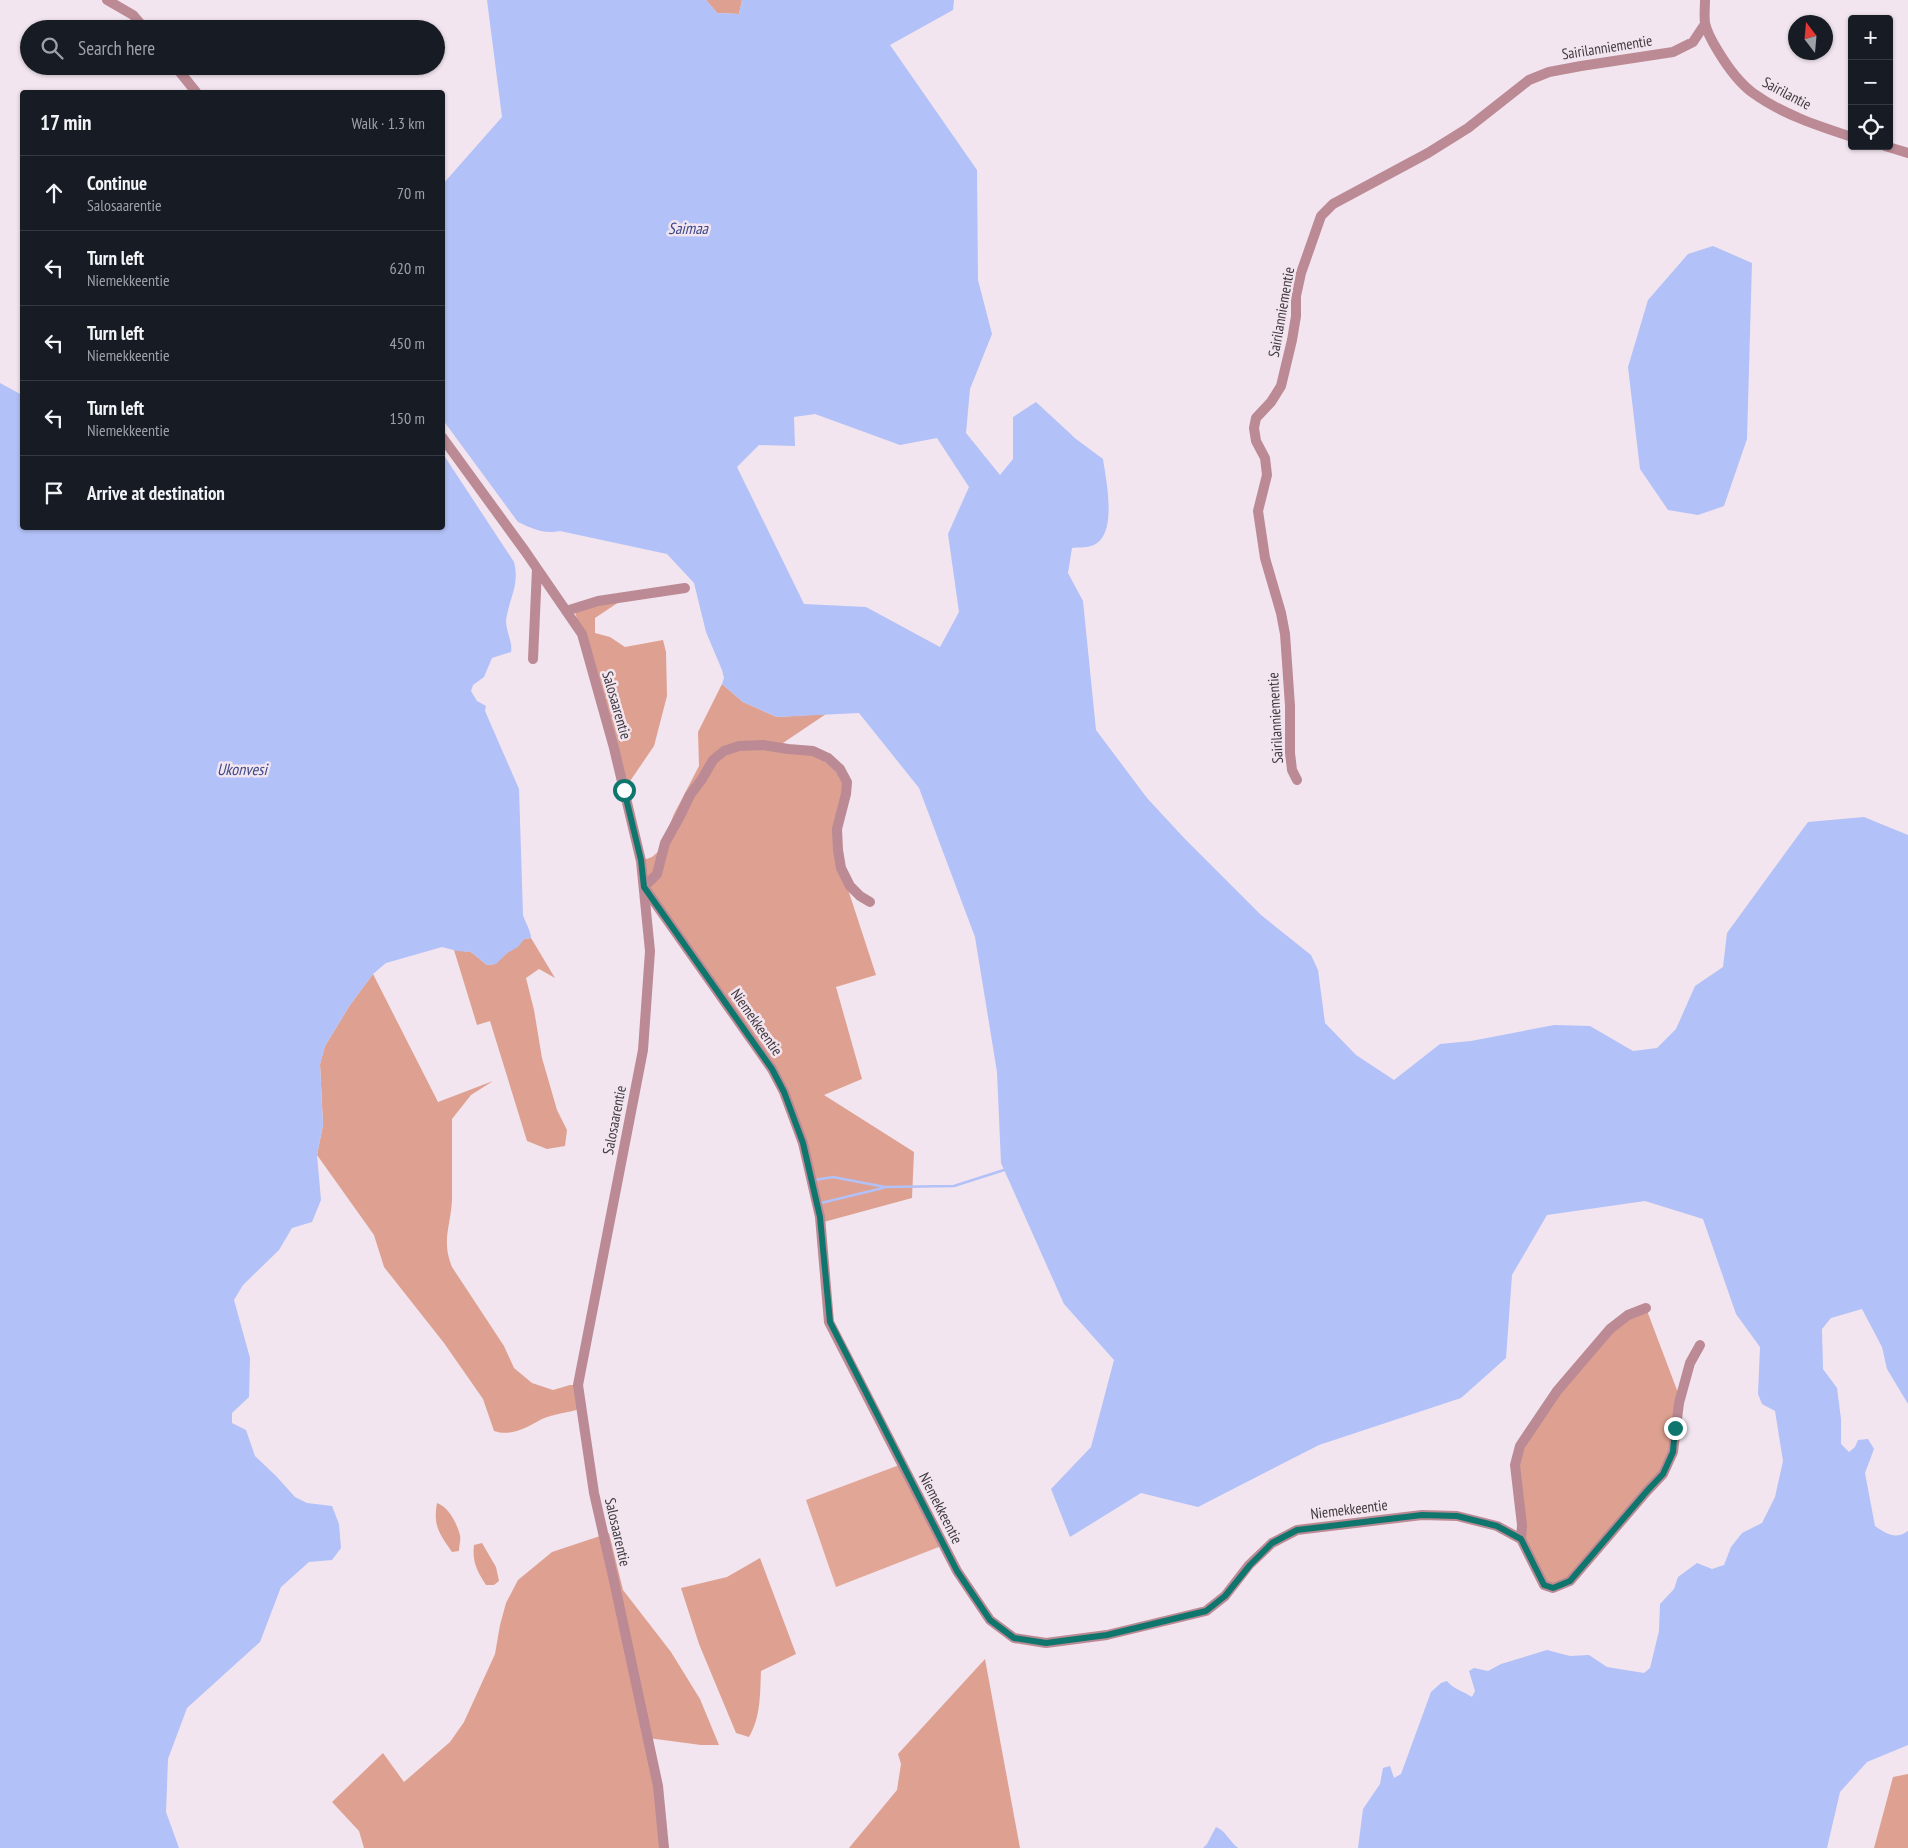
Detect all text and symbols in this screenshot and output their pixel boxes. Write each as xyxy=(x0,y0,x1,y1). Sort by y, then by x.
north arrow xyxy=(1788,15,1833,60)
map controls xyxy=(1848,15,1893,150)
button: + xyxy=(1848,15,1893,60)
search box xyxy=(20,20,445,75)
street label: Sairilanniementie xyxy=(1560,30,1654,64)
icon: search xyxy=(38,34,66,62)
text: Search here xyxy=(78,36,155,60)
button: − xyxy=(1848,60,1893,105)
street label: Sairilantie xyxy=(1759,72,1815,114)
button: locate xyxy=(1848,105,1893,150)
text: 17 min xyxy=(40,109,92,136)
text: Walk · 1.3 km xyxy=(351,113,425,133)
text: Continue xyxy=(87,171,147,195)
icon: ahead xyxy=(40,179,68,207)
text: 70 m xyxy=(397,183,425,203)
text: Salosaarentie xyxy=(87,195,162,215)
water label: Saimaa xyxy=(668,218,710,238)
text: Turn left xyxy=(87,246,144,270)
icon: left xyxy=(40,254,68,282)
text: 620 m xyxy=(390,258,425,278)
street label: Sairilanniementie xyxy=(1264,265,1298,359)
text: Niemekkeentie xyxy=(87,270,170,290)
text: Turn left xyxy=(87,321,144,345)
icon: left xyxy=(40,329,68,357)
text: 450 m xyxy=(390,333,425,353)
text: Niemekkeentie xyxy=(87,345,170,365)
text: Turn left xyxy=(87,396,144,420)
icon: left xyxy=(40,404,68,432)
text: 150 m xyxy=(390,408,425,428)
text: Niemekkeentie xyxy=(87,420,170,440)
icon: arrive xyxy=(40,479,68,507)
text: Arrive at destination xyxy=(87,481,225,505)
street label: Salosaarentie xyxy=(598,669,636,741)
street label: Sairilanniementie xyxy=(1263,672,1287,764)
water label: Ukonvesi xyxy=(217,759,270,779)
route start xyxy=(613,779,636,802)
street label: Niemekkeentie xyxy=(727,985,787,1059)
street label: Salosaarentie xyxy=(598,1084,630,1156)
route end xyxy=(1664,1417,1687,1440)
street label: Niemekkeentie xyxy=(915,1469,967,1547)
street label: Niemekkeentie xyxy=(1309,1495,1389,1523)
street label: Salosaarentie xyxy=(601,1496,635,1568)

